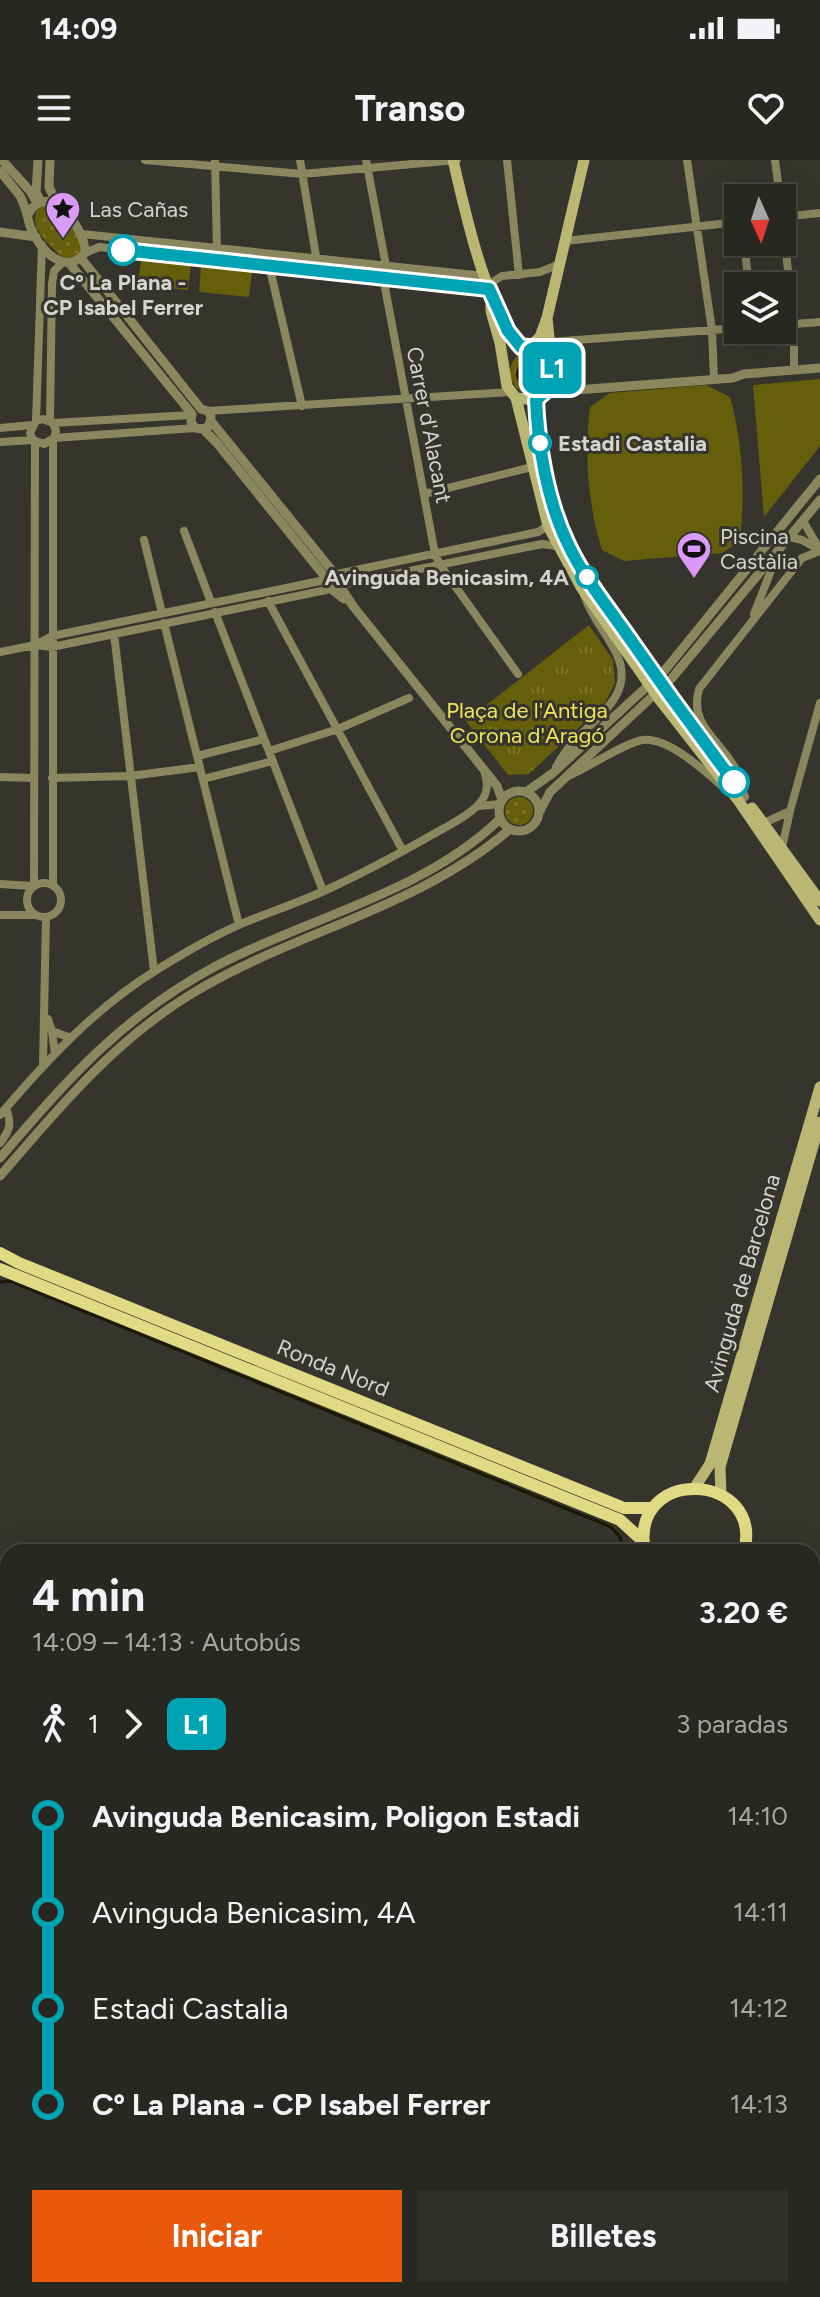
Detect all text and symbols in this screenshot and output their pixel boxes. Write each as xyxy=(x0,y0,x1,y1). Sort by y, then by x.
text: 14:09 xyxy=(40,10,118,47)
icon: menu xyxy=(32,86,76,130)
icon: heart xyxy=(744,86,788,130)
text: Transo xyxy=(355,87,465,130)
north arrow xyxy=(724,184,796,256)
map controls xyxy=(724,184,796,344)
place icon: Las Cañas xyxy=(44,190,82,240)
place label: Las Cañas xyxy=(89,196,188,223)
marker: Cº La Plana - CP Isabel Ferrer xyxy=(108,235,138,265)
place label: Cº La Plana - CP Isabel Ferrer xyxy=(43,269,204,321)
button: layers xyxy=(724,272,796,344)
line badge: L1 xyxy=(516,342,588,394)
street label: Carrer d'Alacant xyxy=(401,344,457,506)
text: L1 xyxy=(539,351,565,385)
place label: Estadi Castalia xyxy=(558,430,707,457)
marker: Estadi Castalia xyxy=(529,432,551,454)
place label: Piscina Castàlia xyxy=(720,523,798,575)
sports icon: Piscina Castàlia xyxy=(675,530,713,580)
place label: Avinguda Benicasim, 4A xyxy=(325,564,569,591)
marker: Avinguda Benicasim, 4A xyxy=(576,566,598,588)
park label: Plaça de l'Antiga Corona d'Aragó xyxy=(446,697,608,749)
unlabelled marker xyxy=(719,767,749,797)
street label: Avinguda de Barcelona xyxy=(698,1171,786,1395)
street label: Ronda Nord xyxy=(273,1333,393,1403)
text: 4 min xyxy=(32,1569,145,1622)
text: 3.20 € xyxy=(699,1594,788,1631)
text: 14:09 – 14:13 · Autobús xyxy=(32,1626,301,1658)
icon: walk xyxy=(32,1702,76,1746)
icon: forward xyxy=(111,1702,155,1746)
text: L1 xyxy=(183,1707,210,1741)
text: 1 xyxy=(88,1708,99,1740)
text: 3 paradas xyxy=(676,1708,788,1740)
text: Avinguda Benicasim, Poligon Estadi xyxy=(92,1798,580,1835)
text: 14:10 xyxy=(727,1800,788,1832)
text: Avinguda Benicasim, 4A xyxy=(92,1894,415,1931)
text: 14:11 xyxy=(733,1896,788,1928)
text: Estadi Castalia xyxy=(92,1990,289,2027)
text: 14:12 xyxy=(729,1992,788,2024)
text: Cº La Plana - CP Isabel Ferrer xyxy=(92,2086,490,2123)
text: 14:13 xyxy=(730,2088,788,2120)
button: Iniciar xyxy=(32,2190,402,2282)
button: Billetes xyxy=(418,2190,788,2282)

